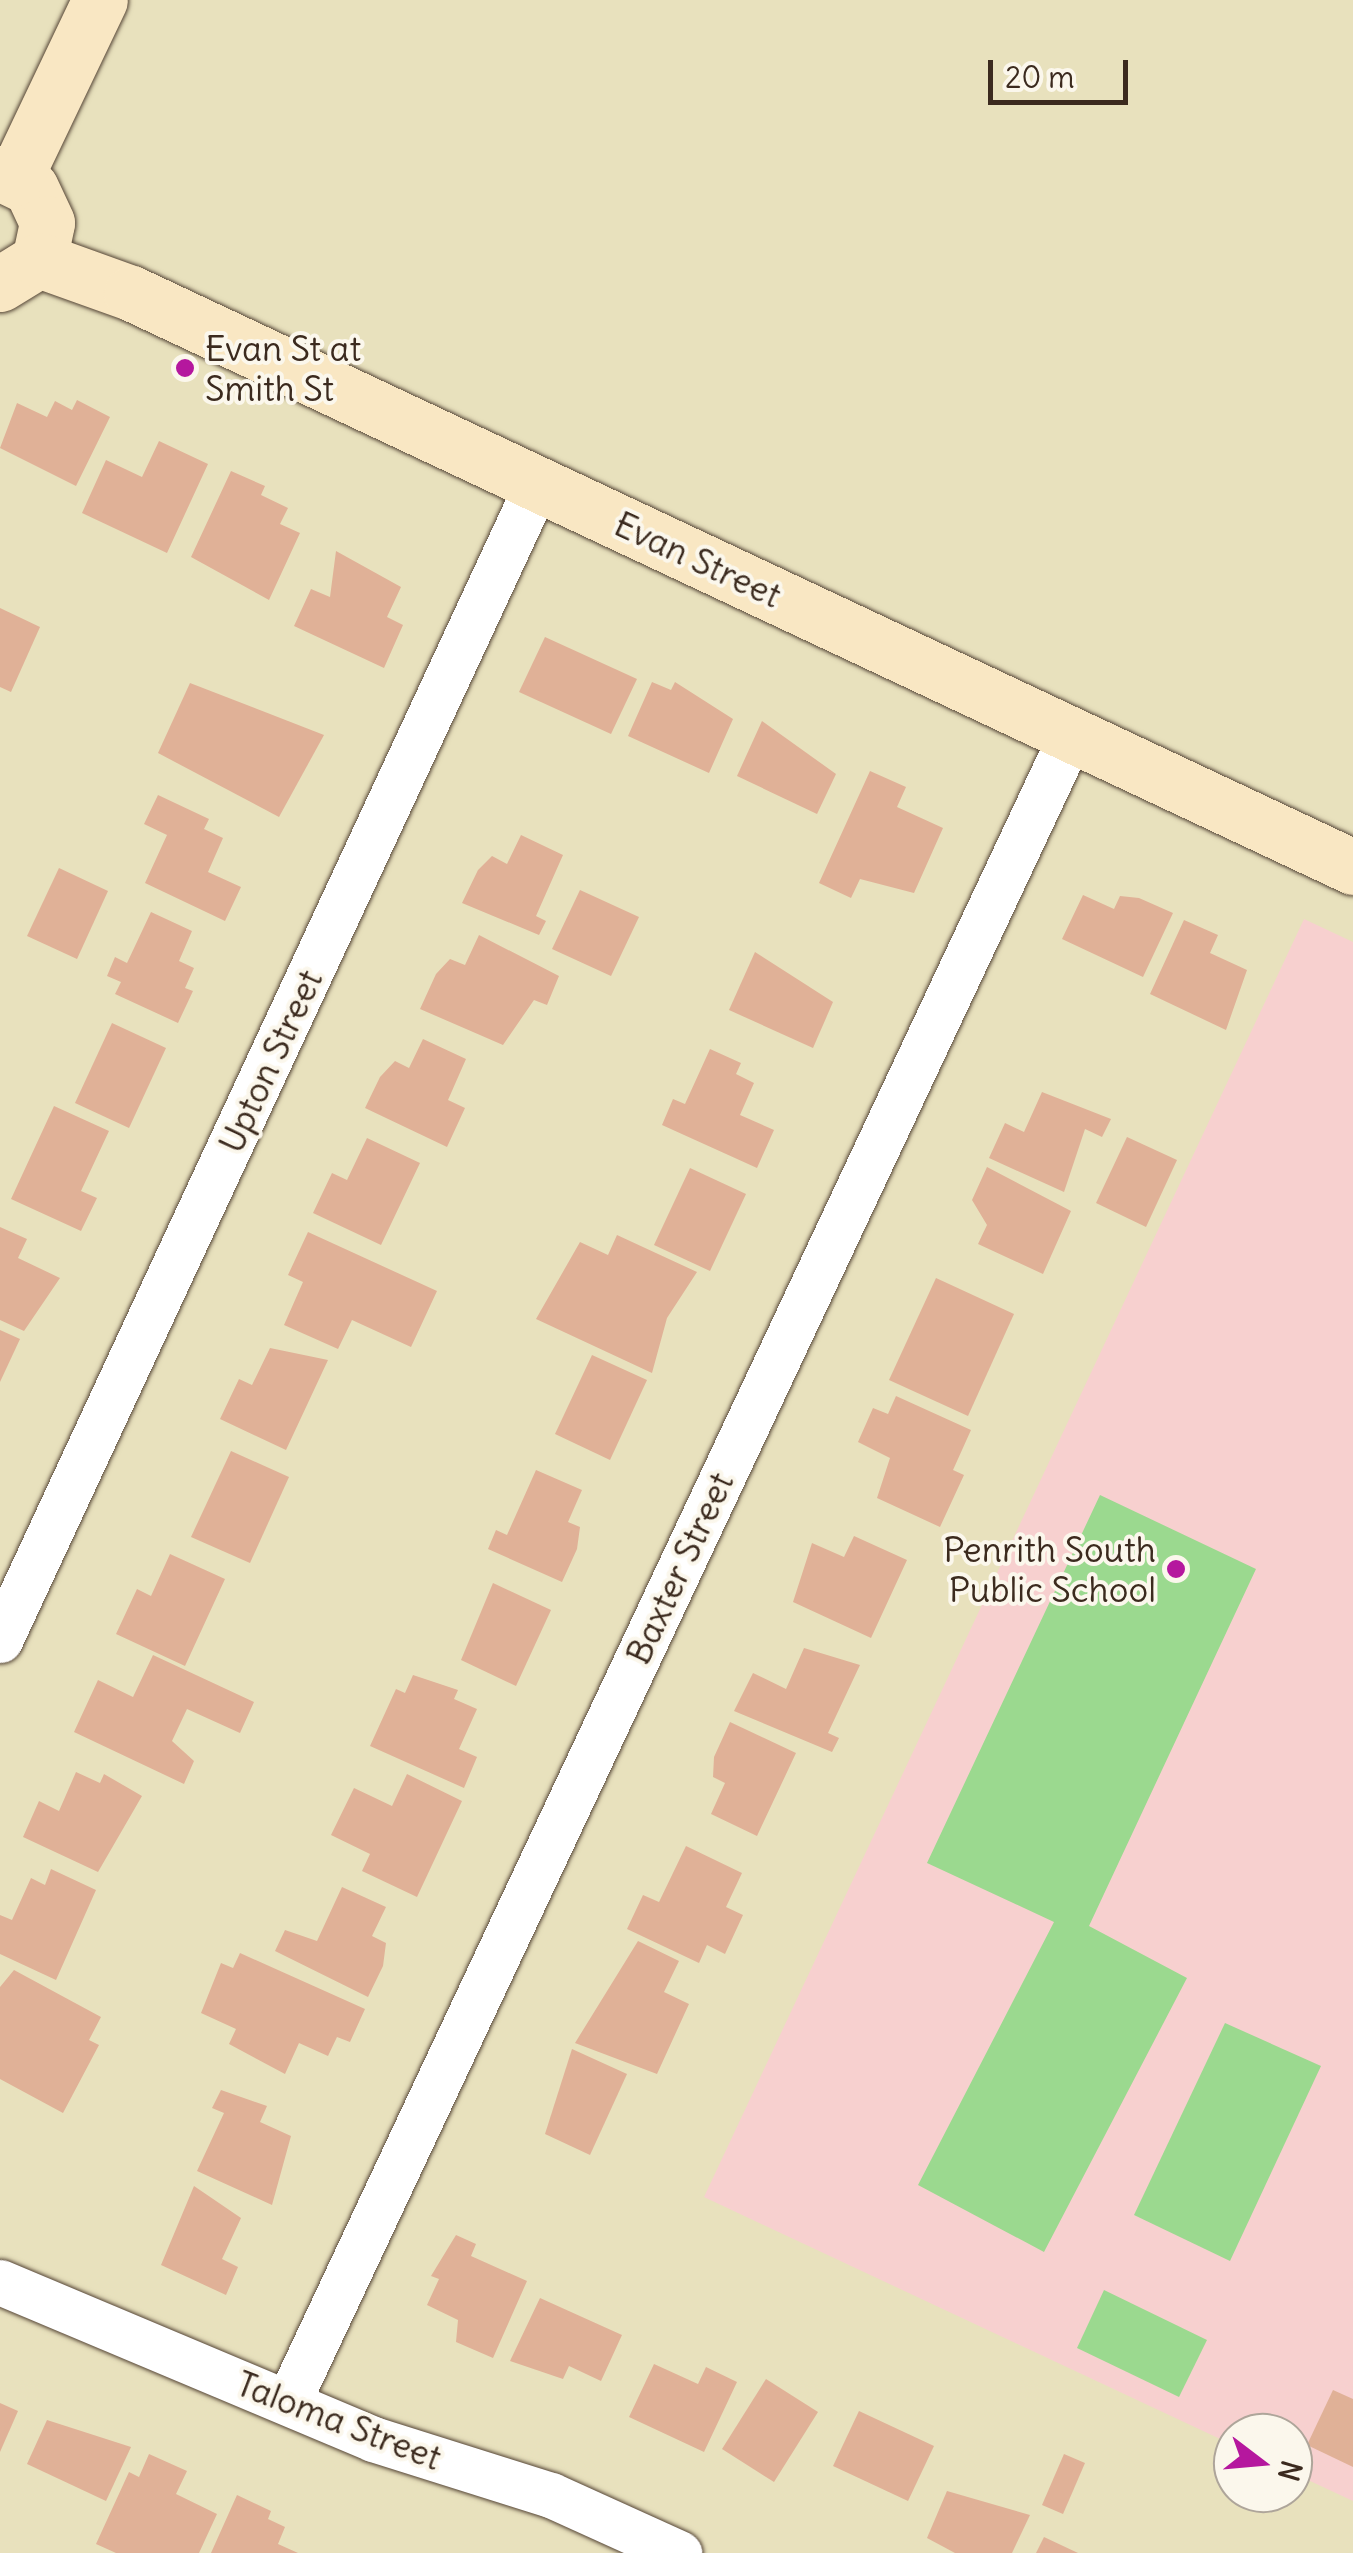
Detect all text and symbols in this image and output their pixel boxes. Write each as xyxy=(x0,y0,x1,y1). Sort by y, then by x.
scale bar xyxy=(993,40,1133,102)
text: 20 m xyxy=(1005,58,1075,96)
place label: Evan St at Smith St xyxy=(205,327,361,409)
marker: Evan St at Smith St xyxy=(174,357,196,379)
street label: Evan Street xyxy=(608,502,788,616)
street label: Upton Street xyxy=(209,963,331,1159)
street label: Baxter Street xyxy=(616,1466,742,1670)
place label: Penrith South Public School xyxy=(943,1528,1156,1610)
marker: Penrith South Public School xyxy=(1165,1558,1187,1580)
street label: Taloma Street xyxy=(231,2362,447,2478)
north arrow xyxy=(1213,2413,1313,2513)
text: N xyxy=(1270,2456,1310,2485)

